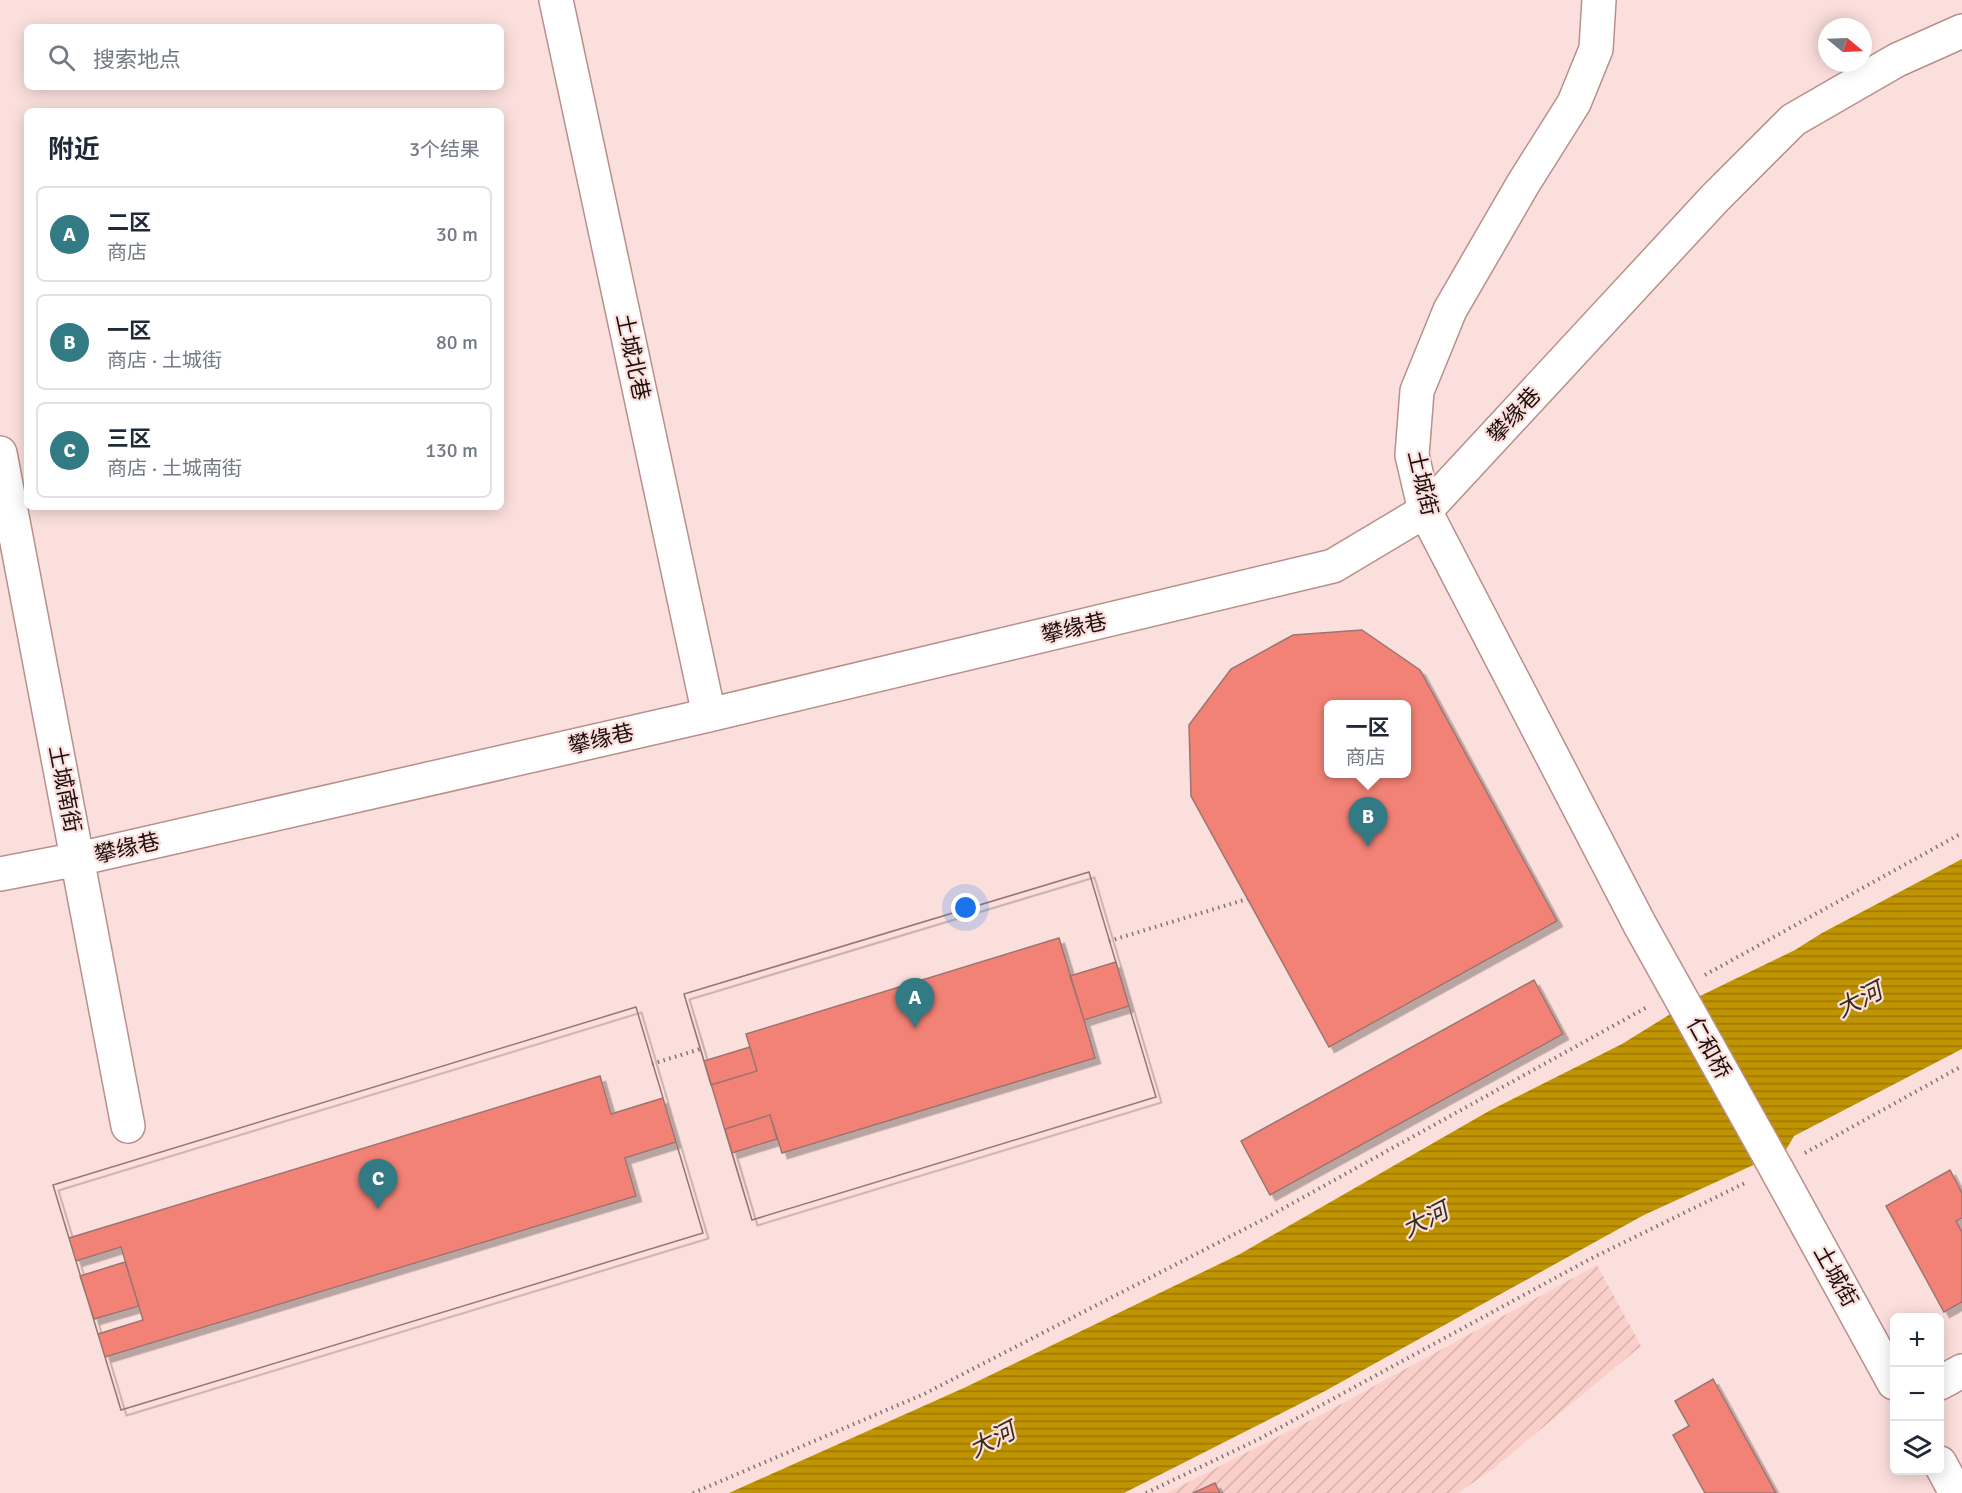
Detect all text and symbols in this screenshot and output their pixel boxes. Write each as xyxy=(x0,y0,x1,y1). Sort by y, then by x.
north arrow xyxy=(1818,18,1872,72)
search box xyxy=(24,24,504,90)
icon: search xyxy=(45,41,78,74)
text: 搜索地点 xyxy=(93,46,181,73)
text: 附近 xyxy=(48,134,100,166)
text: 3个结果 xyxy=(409,137,480,162)
text: 二区 xyxy=(107,209,151,236)
text: A xyxy=(63,222,76,247)
text: 30 m xyxy=(436,222,478,247)
text: 商店 xyxy=(107,240,147,265)
street label: 土城北巷 xyxy=(611,311,655,403)
text: 一区 xyxy=(107,317,151,344)
text: B xyxy=(63,330,76,355)
text: 80 m xyxy=(436,330,478,355)
text: 商店 · 土城街 xyxy=(107,348,222,373)
street label: 攀缘巷 xyxy=(1482,382,1546,448)
text: 三区 xyxy=(107,425,151,452)
text: C xyxy=(63,438,76,463)
text: 130 m xyxy=(425,438,478,463)
street label: 土城街 xyxy=(1402,448,1444,518)
text: 商店 · 土城南街 xyxy=(107,456,242,481)
street label: 攀缘巷 xyxy=(1039,607,1109,649)
popup xyxy=(1324,700,1411,778)
text: 一区 xyxy=(1345,714,1390,741)
street label: 攀缘巷 xyxy=(566,718,636,760)
street label: 土城南街 xyxy=(43,743,87,835)
text: 商店 xyxy=(1345,745,1385,770)
pin: B xyxy=(1348,798,1388,847)
street label: 攀缘巷 xyxy=(92,827,162,869)
your location xyxy=(951,893,980,922)
water label: 大河 xyxy=(1831,974,1891,1024)
pin: A xyxy=(896,978,934,1028)
street label: 仁和桥 xyxy=(1681,1013,1737,1083)
pin: C xyxy=(358,1160,398,1209)
water label: 大河 xyxy=(1397,1194,1457,1244)
street label: 土城街 xyxy=(1808,1241,1864,1311)
map controls xyxy=(1890,1313,1944,1475)
button: + xyxy=(1890,1313,1944,1367)
button: − xyxy=(1890,1367,1944,1421)
water label: 大河 xyxy=(964,1414,1024,1464)
button: layers xyxy=(1890,1421,1944,1475)

